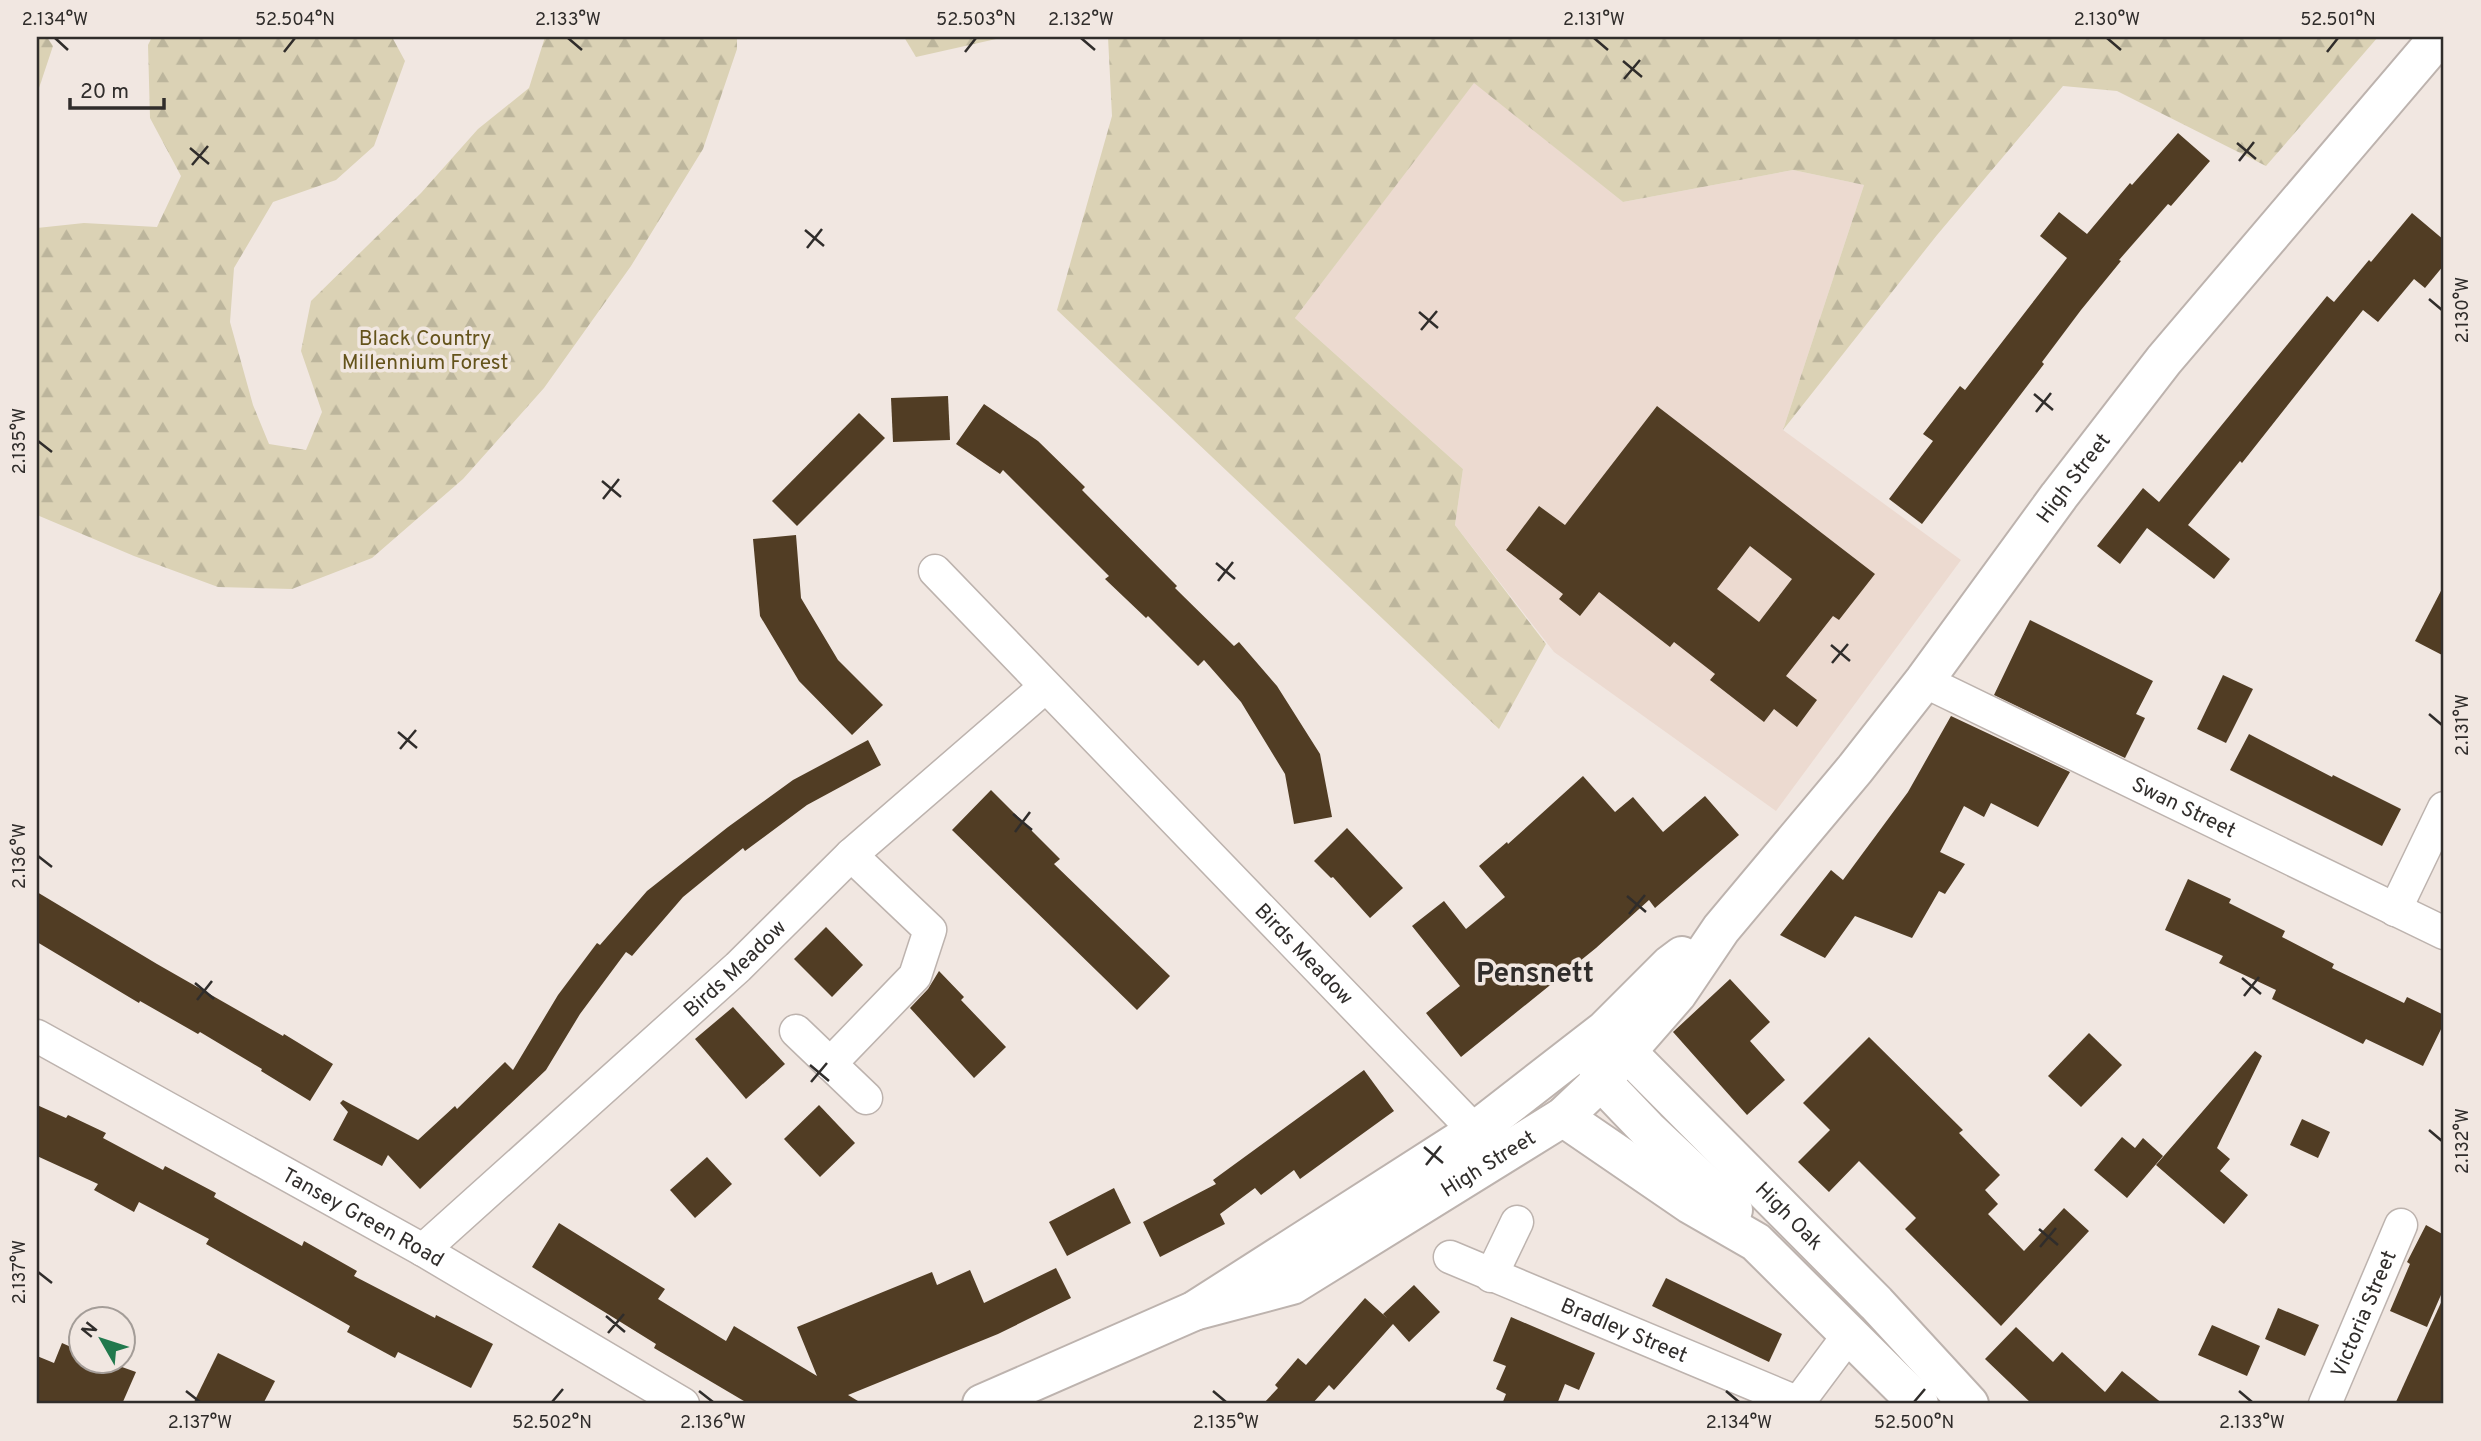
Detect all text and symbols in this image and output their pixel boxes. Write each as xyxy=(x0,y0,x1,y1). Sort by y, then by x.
text: 2.134°W xyxy=(22,9,88,32)
text: 52.504°N xyxy=(255,9,335,32)
text: 2.133°W xyxy=(535,9,601,32)
text: 52.503°N xyxy=(936,9,1016,32)
text: 2.132°W xyxy=(1048,9,1114,32)
text: 2.131°W xyxy=(1563,9,1625,32)
text: 2.130°W xyxy=(2074,9,2140,32)
text: 52.501°N xyxy=(2300,9,2376,32)
scale bar xyxy=(70,66,164,110)
text: 20 m xyxy=(80,79,129,106)
text: 2.130°W xyxy=(2452,277,2475,343)
park label: Black Country Millennium Forest xyxy=(342,326,508,377)
text: 2.135°W xyxy=(9,408,32,474)
street label: High Street xyxy=(2031,428,2117,529)
text: 2.131°W xyxy=(2452,694,2475,756)
street label: Swan Street xyxy=(2127,772,2240,845)
text: 2.136°W xyxy=(9,823,32,889)
street label: Birds Meadow xyxy=(1248,898,1358,1012)
street label: Birds Meadow xyxy=(679,915,793,1024)
district label: Pensnett xyxy=(1476,957,1594,993)
text: 2.132°W xyxy=(2452,1108,2475,1174)
street label: High Street xyxy=(1436,1125,1541,1204)
street label: Tansey Green Road xyxy=(277,1162,448,1274)
street label: High Oak xyxy=(1748,1177,1828,1257)
text: 2.137°W xyxy=(9,1240,32,1304)
street label: Victoria Street xyxy=(2326,1247,2404,1382)
street label: Bradley Street xyxy=(1556,1293,1691,1370)
north arrow xyxy=(66,1304,136,1374)
text: N xyxy=(77,1318,104,1343)
text: 2.137°W xyxy=(168,1412,232,1435)
text: 52.502°N xyxy=(512,1412,592,1435)
text: 2.136°W xyxy=(680,1412,746,1435)
text: 2.135°W xyxy=(1193,1412,1259,1435)
text: 2.134°W xyxy=(1706,1412,1772,1435)
text: 52.500°N xyxy=(1874,1412,1954,1435)
text: 2.133°W xyxy=(2219,1412,2285,1435)

